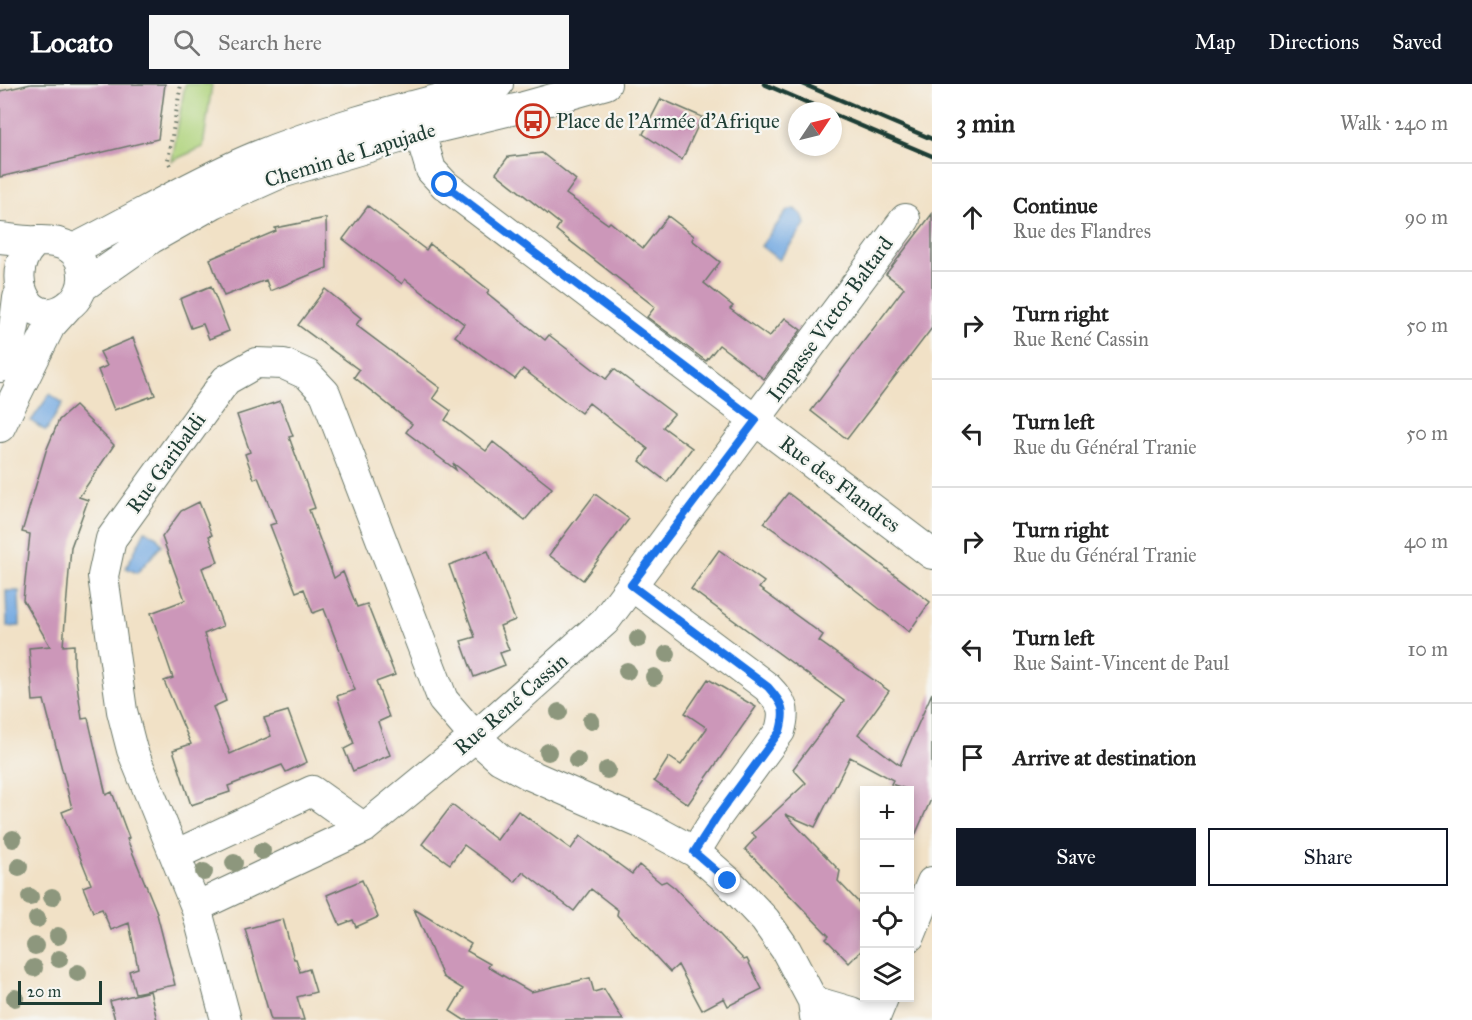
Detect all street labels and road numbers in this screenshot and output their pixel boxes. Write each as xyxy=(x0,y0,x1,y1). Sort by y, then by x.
street label: Chemin de Lapujade xyxy=(261,117,439,193)
street label: Impasse Victor Baltard xyxy=(762,231,899,406)
street label: Rue Garibaldi xyxy=(121,408,211,518)
street label: Rue des Flandres xyxy=(774,430,906,538)
street label: Rue René Cassin xyxy=(449,647,573,761)

